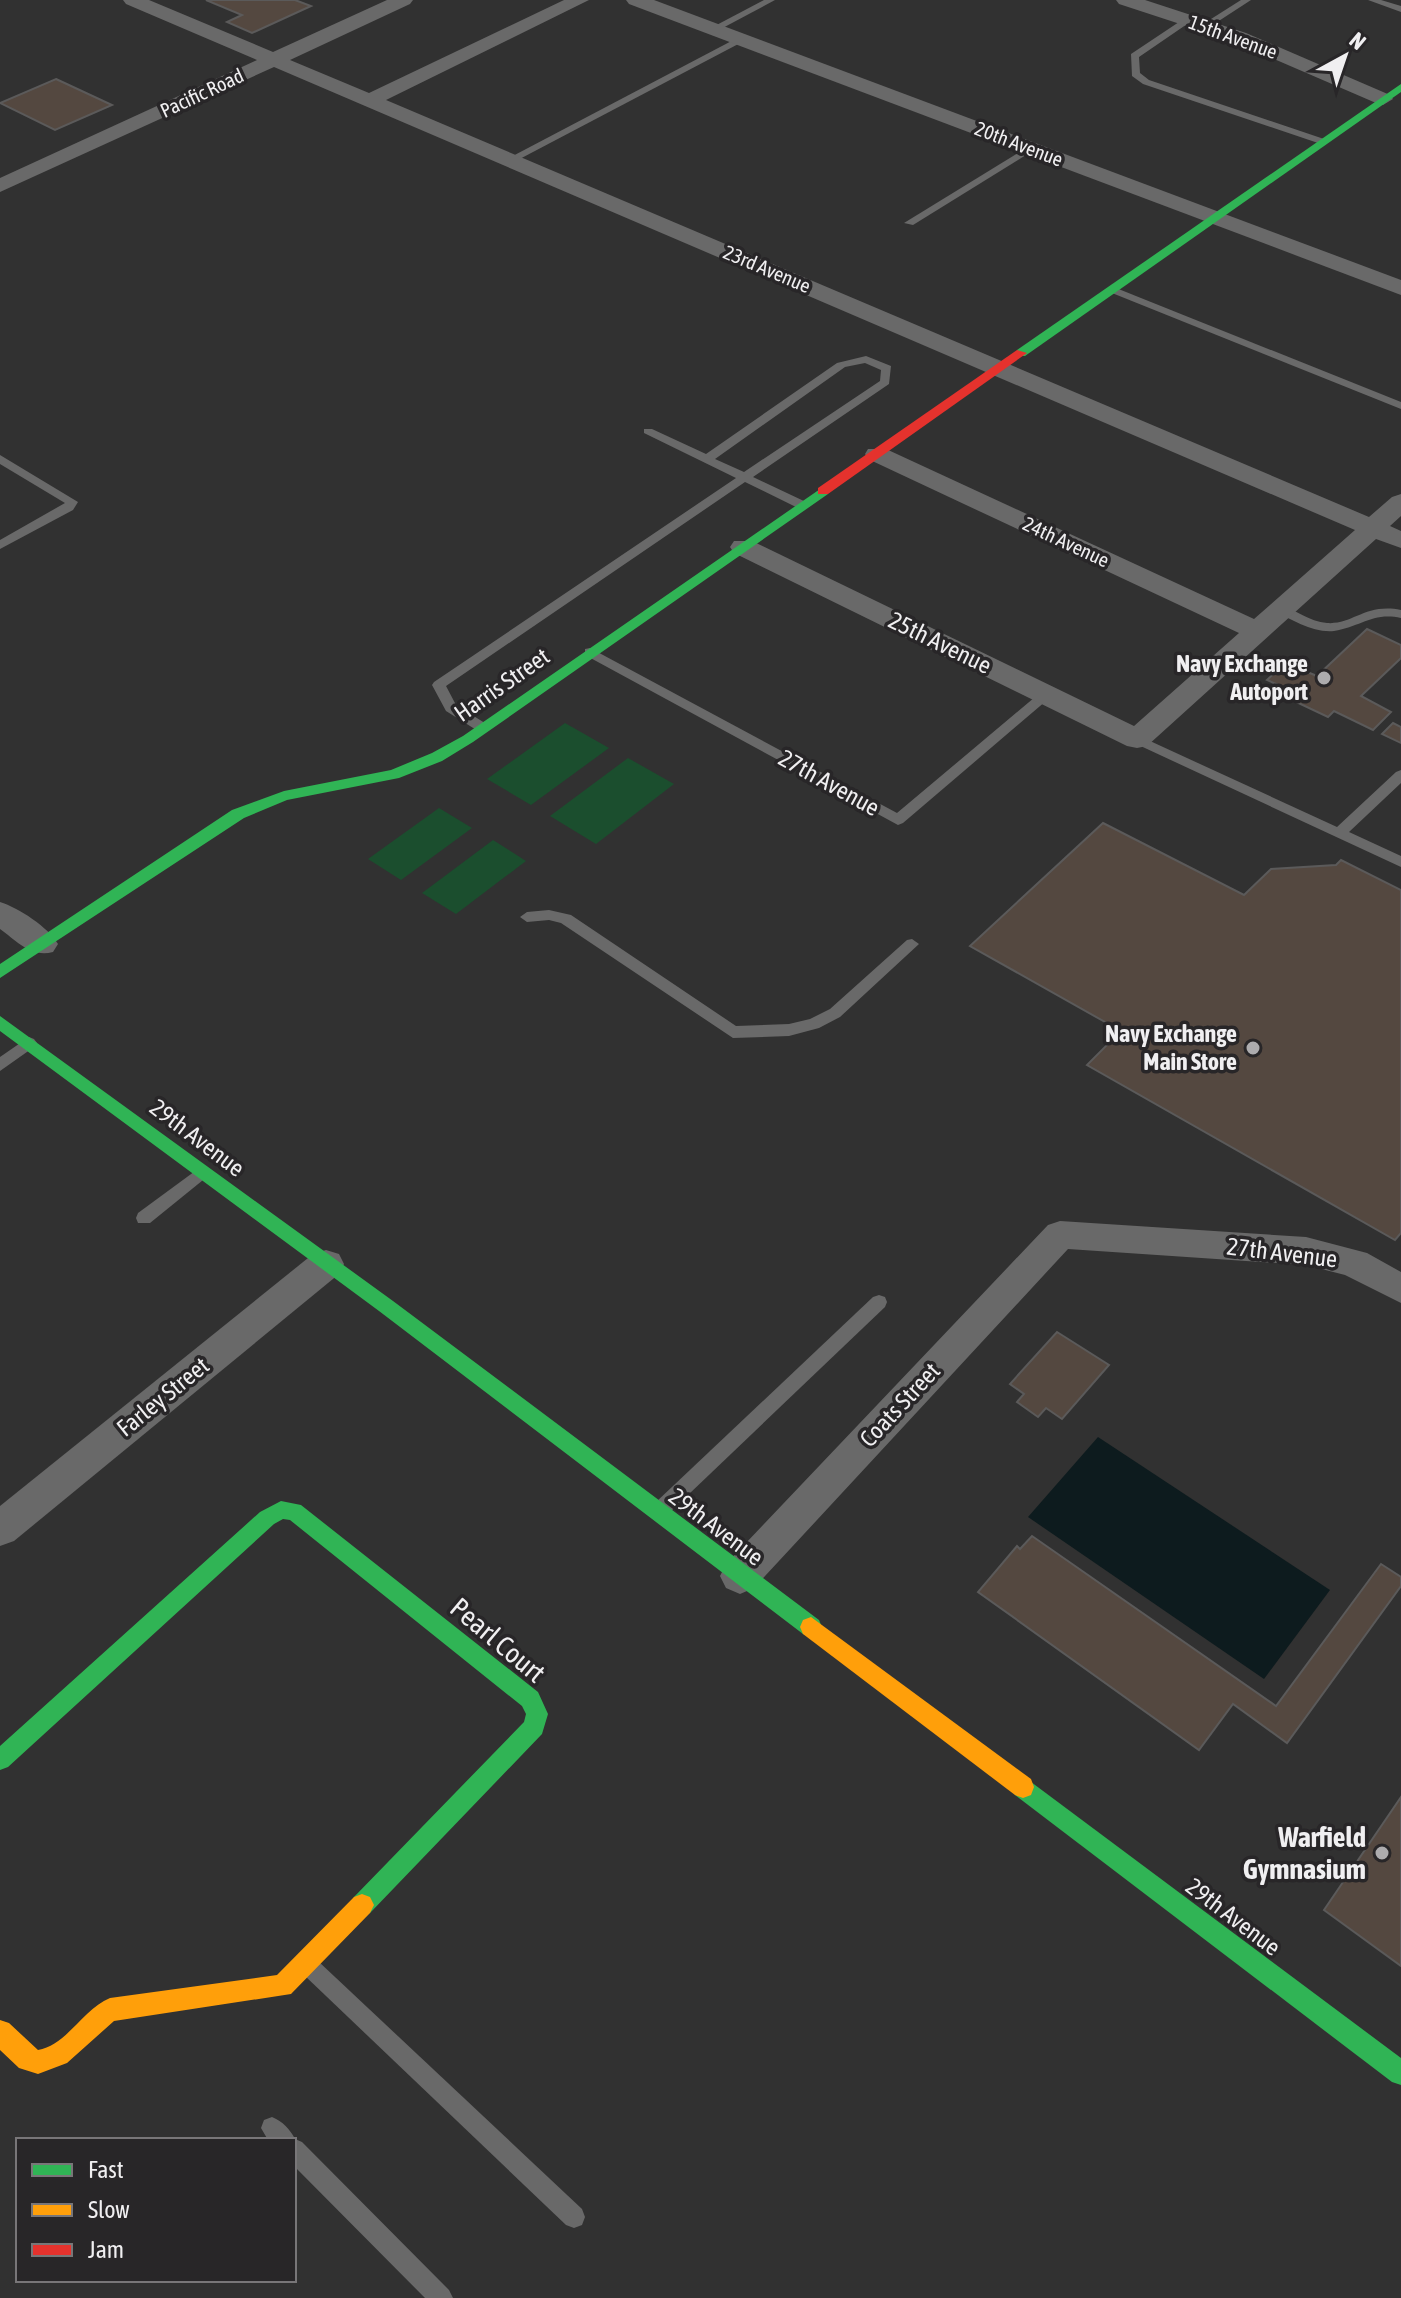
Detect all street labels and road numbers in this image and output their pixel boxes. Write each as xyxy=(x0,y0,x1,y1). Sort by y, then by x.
street label: 15th Avenue xyxy=(1186,10,1281,63)
street label: Pacific Road xyxy=(157,63,247,122)
street label: 20th Avenue xyxy=(972,116,1066,171)
street label: 23rd Avenue xyxy=(720,240,814,297)
street label: 24th Avenue xyxy=(1019,512,1113,571)
street label: 25th Avenue xyxy=(884,606,996,679)
street label: Harris Street xyxy=(449,642,554,727)
street label: 27th Avenue xyxy=(774,744,884,821)
street label: 29th Avenue xyxy=(145,1093,250,1182)
street label: 27th Avenue xyxy=(1225,1232,1339,1273)
street label: Farley Street xyxy=(111,1351,214,1442)
street label: Coats Street xyxy=(854,1357,945,1452)
street label: 29th Avenue xyxy=(664,1482,769,1571)
street label: Pearl Court xyxy=(444,1591,552,1689)
street label: 29th Avenue xyxy=(1181,1872,1286,1961)

